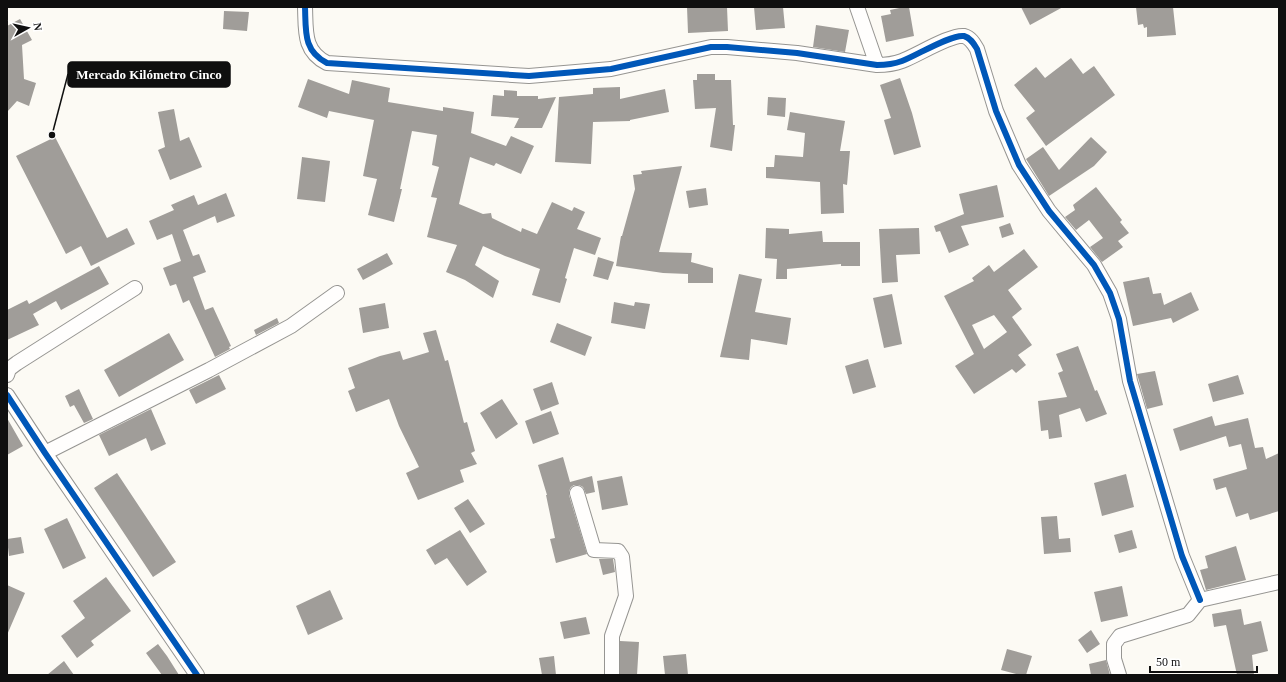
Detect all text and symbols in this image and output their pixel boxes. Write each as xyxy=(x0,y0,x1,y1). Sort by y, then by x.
north arrow xyxy=(8,8,48,48)
text: N xyxy=(31,22,44,31)
callout: Mercado Kilómetro Cinco xyxy=(68,62,230,87)
text: Mercado Kilómetro Cinco xyxy=(76,67,222,82)
scale bar xyxy=(1150,648,1257,674)
text: 50 m xyxy=(1156,655,1181,669)

